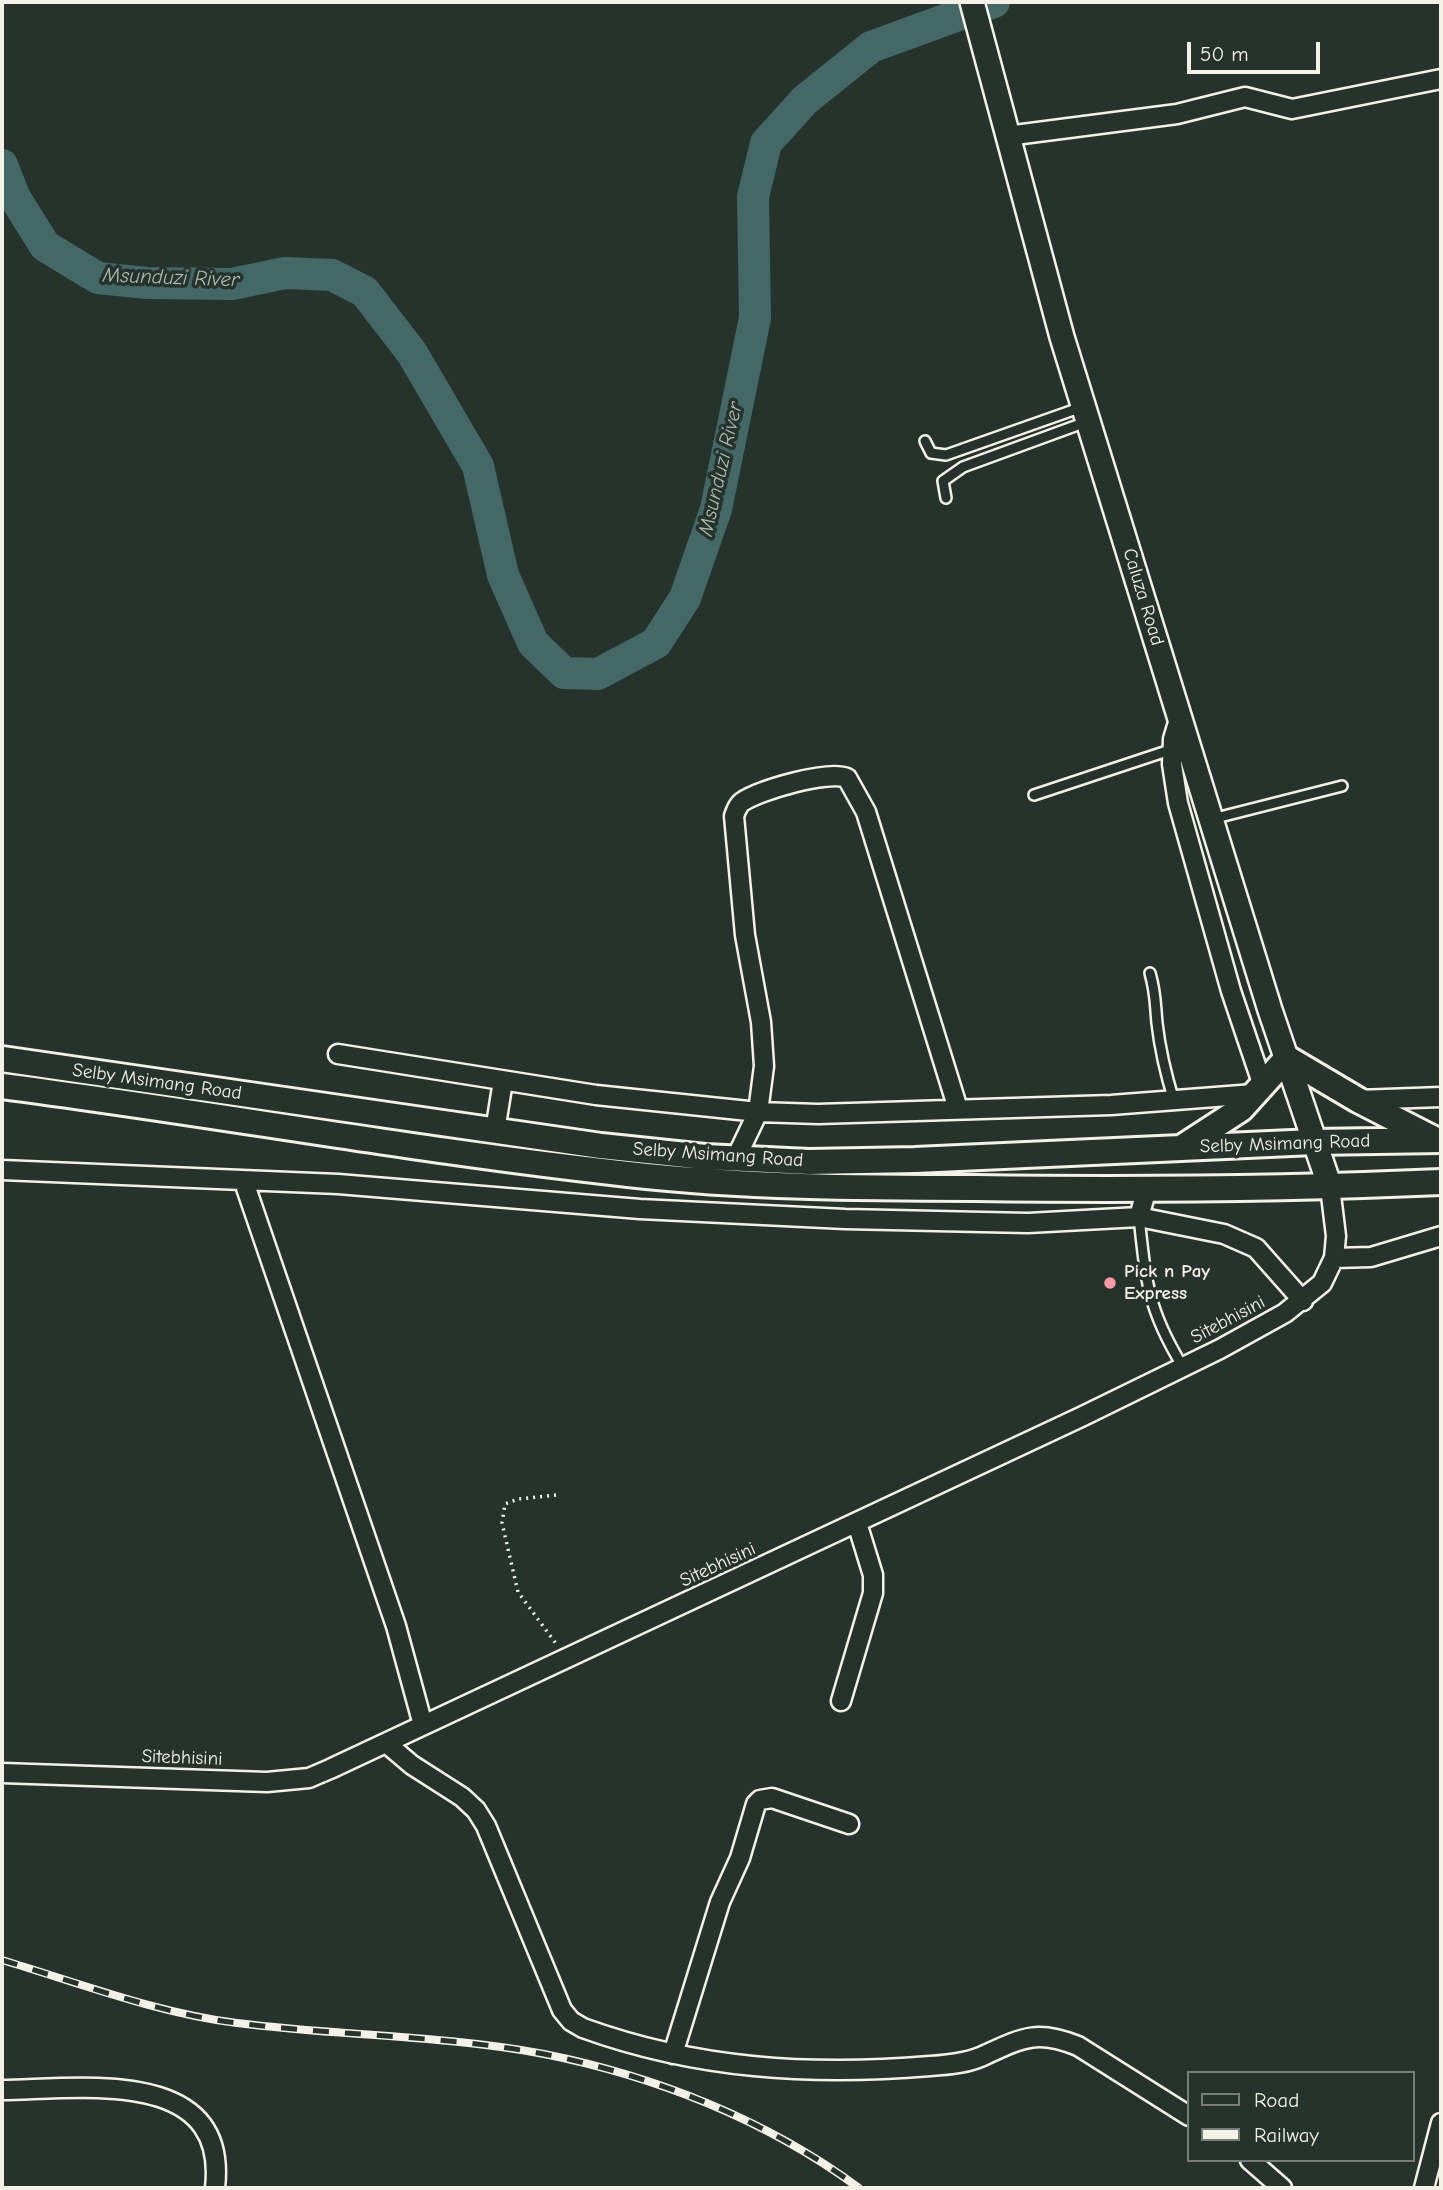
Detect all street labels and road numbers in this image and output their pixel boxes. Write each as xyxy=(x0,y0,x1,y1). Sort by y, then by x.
street label: Caluza Road xyxy=(1117,546,1169,648)
street label: Selby Msimang Road xyxy=(71,1059,243,1105)
street label: Selby Msimang Road xyxy=(1199,1130,1371,1158)
street label: Selby Msimang Road xyxy=(632,1138,804,1172)
street label: Sitebhisini xyxy=(1187,1291,1269,1349)
street label: Sitebhisini xyxy=(677,1538,759,1592)
street label: Sitebhisini xyxy=(141,1745,223,1771)

